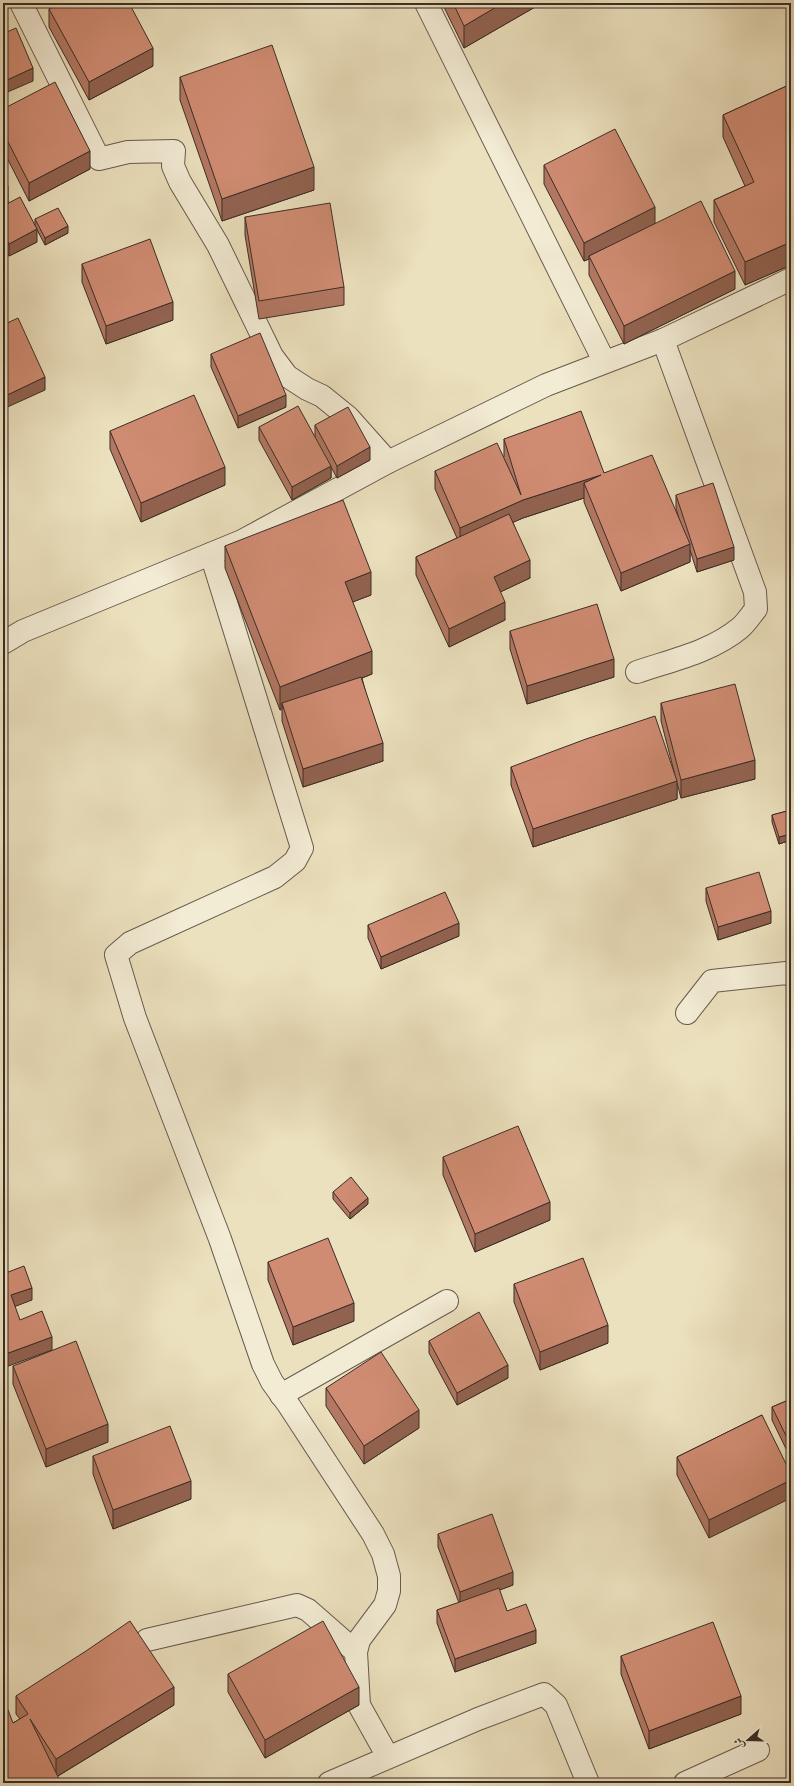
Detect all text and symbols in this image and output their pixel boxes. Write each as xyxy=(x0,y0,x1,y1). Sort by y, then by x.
north arrow xyxy=(728,1720,768,1760)
text: ش xyxy=(733,1736,747,1750)

